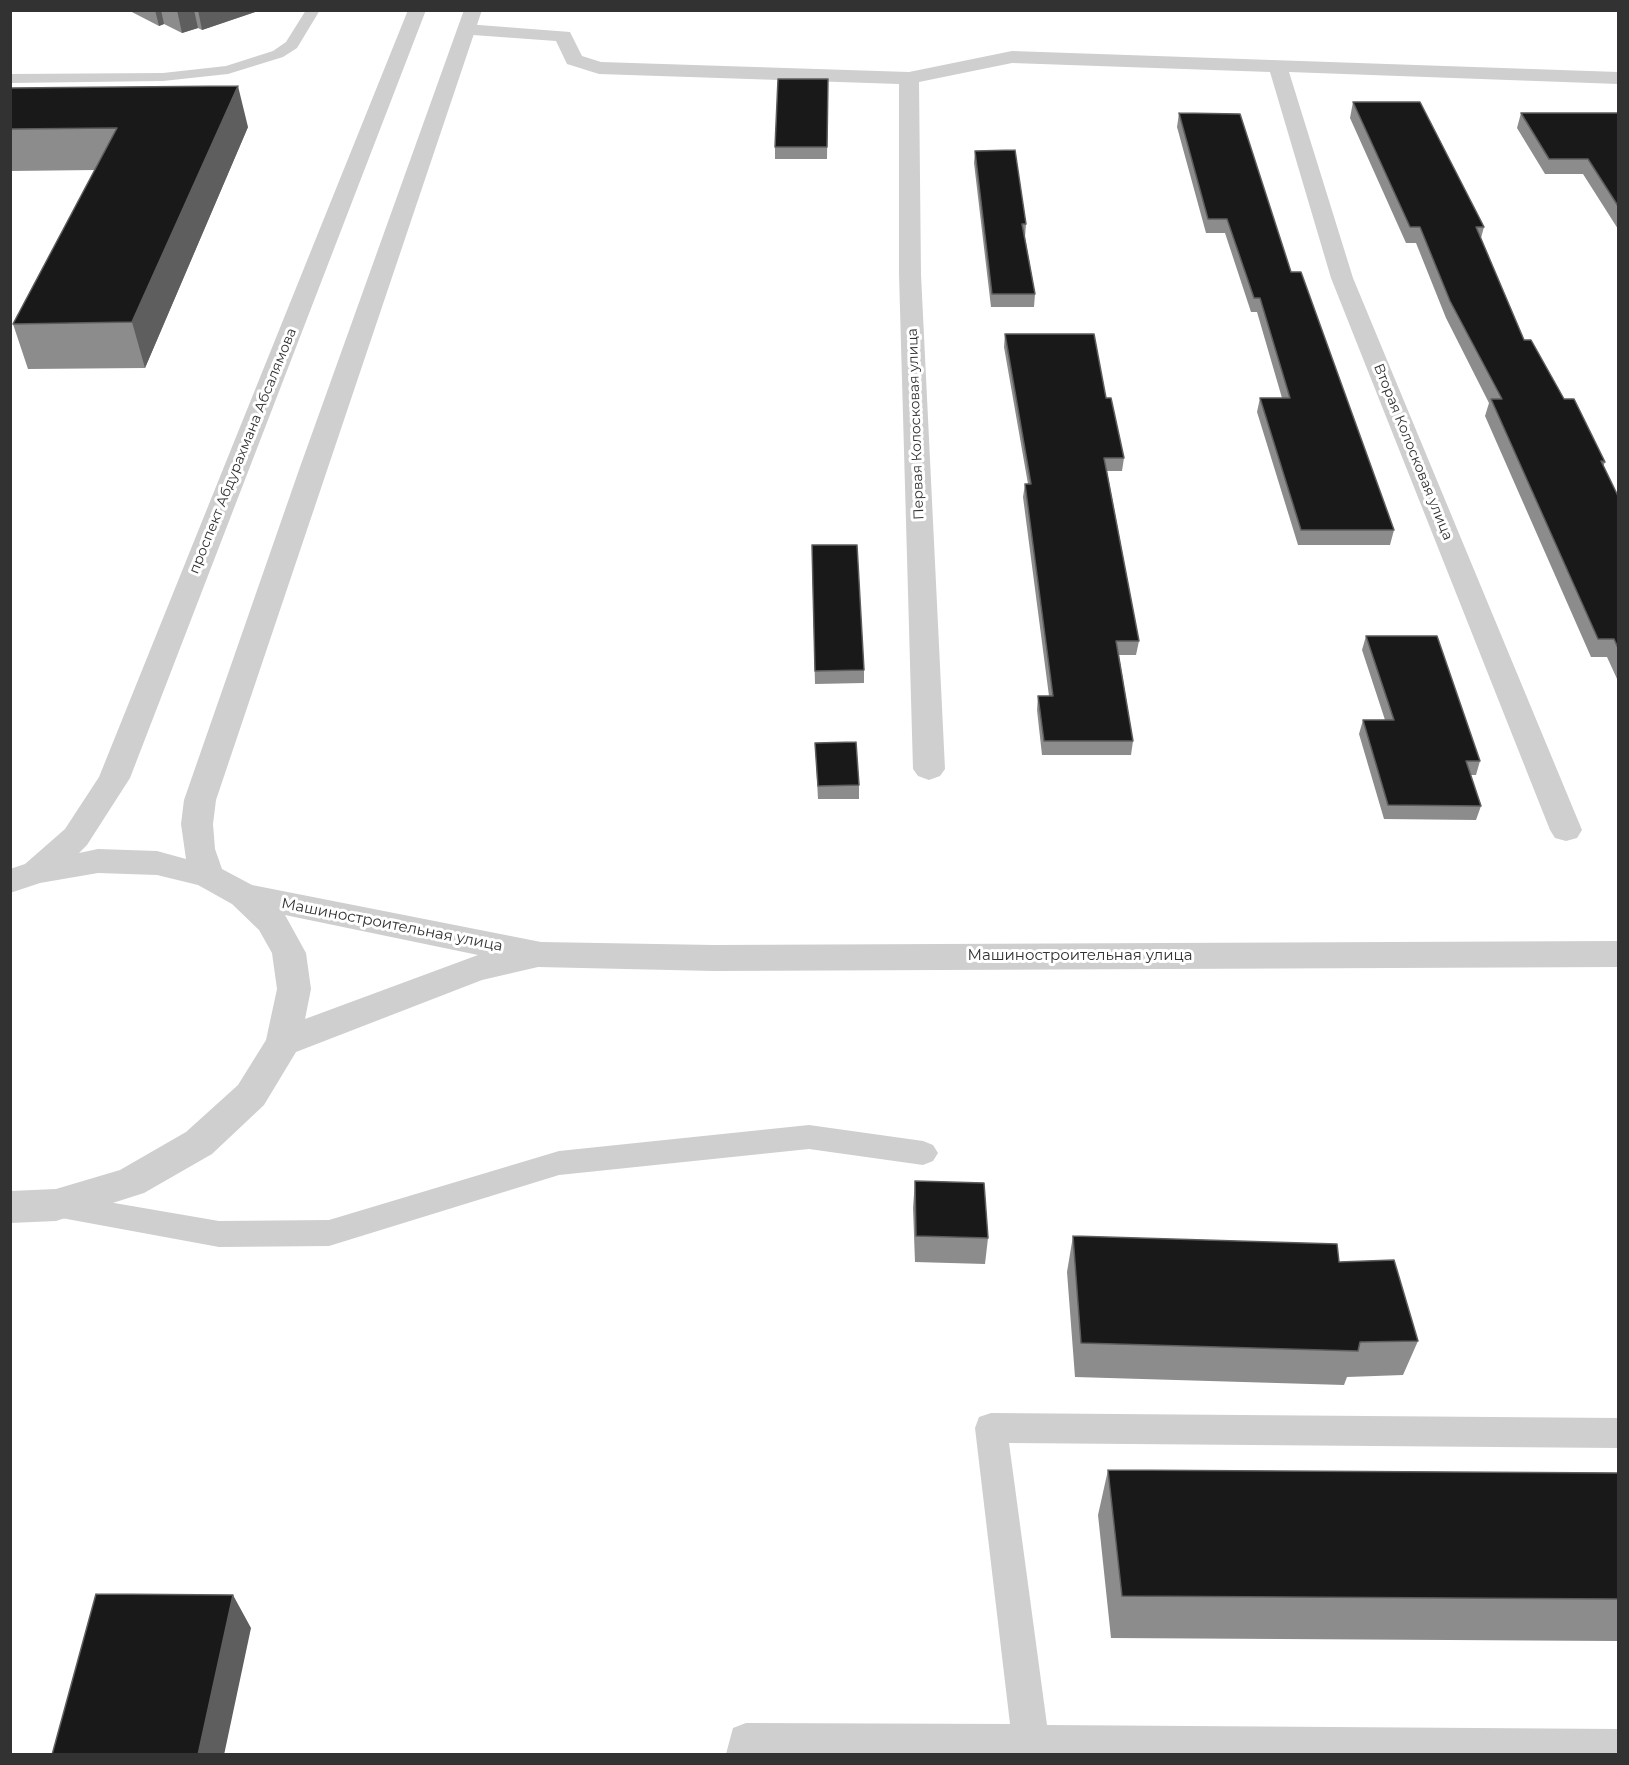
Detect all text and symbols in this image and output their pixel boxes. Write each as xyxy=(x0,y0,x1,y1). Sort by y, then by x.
street label: проспект Абдурахмана Абсалямова xyxy=(186,326,300,576)
street label: Первая Колосковая улица xyxy=(904,328,928,520)
street label: Вторая Колосковая улица xyxy=(1370,361,1456,543)
street label: Машиностроительная улица xyxy=(280,895,504,955)
street label: Машиностроительная улица xyxy=(967,947,1193,965)

